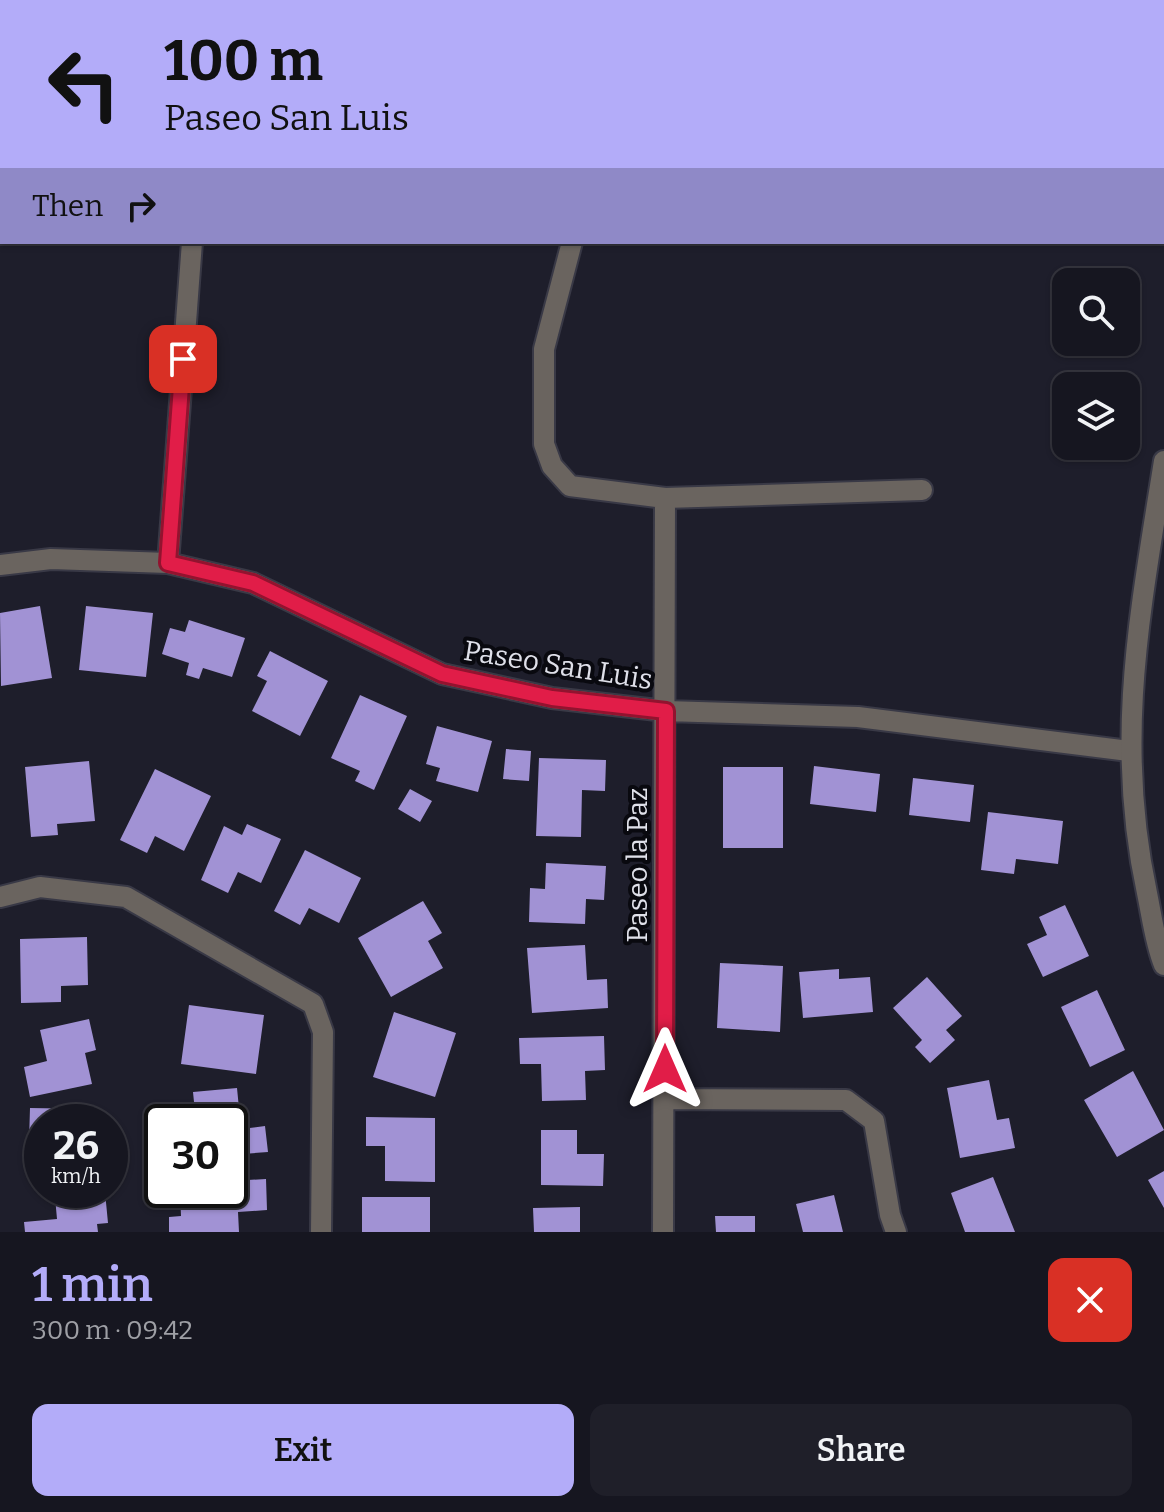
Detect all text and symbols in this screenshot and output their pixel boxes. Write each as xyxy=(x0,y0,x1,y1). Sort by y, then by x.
text: 100 m xyxy=(164,28,323,95)
icon: left xyxy=(32,32,136,136)
text: Paseo San Luis xyxy=(164,96,409,140)
icon: right xyxy=(119,184,163,228)
text: Then xyxy=(32,188,103,224)
map controls xyxy=(1052,268,1140,460)
button: search xyxy=(1052,268,1140,356)
pin xyxy=(149,325,217,393)
icon: arrive xyxy=(161,337,205,381)
button: layers xyxy=(1052,372,1140,460)
street label: Paseo San Luis xyxy=(461,634,655,696)
street label: Paseo la Paz xyxy=(621,787,654,943)
position arrow xyxy=(623,1027,707,1111)
speed limit sign: 30 xyxy=(144,1104,248,1208)
text: 26 xyxy=(53,1122,99,1170)
text: km/h xyxy=(51,1164,101,1188)
text: 1 min xyxy=(32,1256,153,1314)
button: close xyxy=(1048,1258,1132,1342)
text: 300 m · 09:42 xyxy=(32,1315,193,1346)
button: Exit xyxy=(32,1404,574,1496)
button: Share xyxy=(590,1404,1132,1496)

